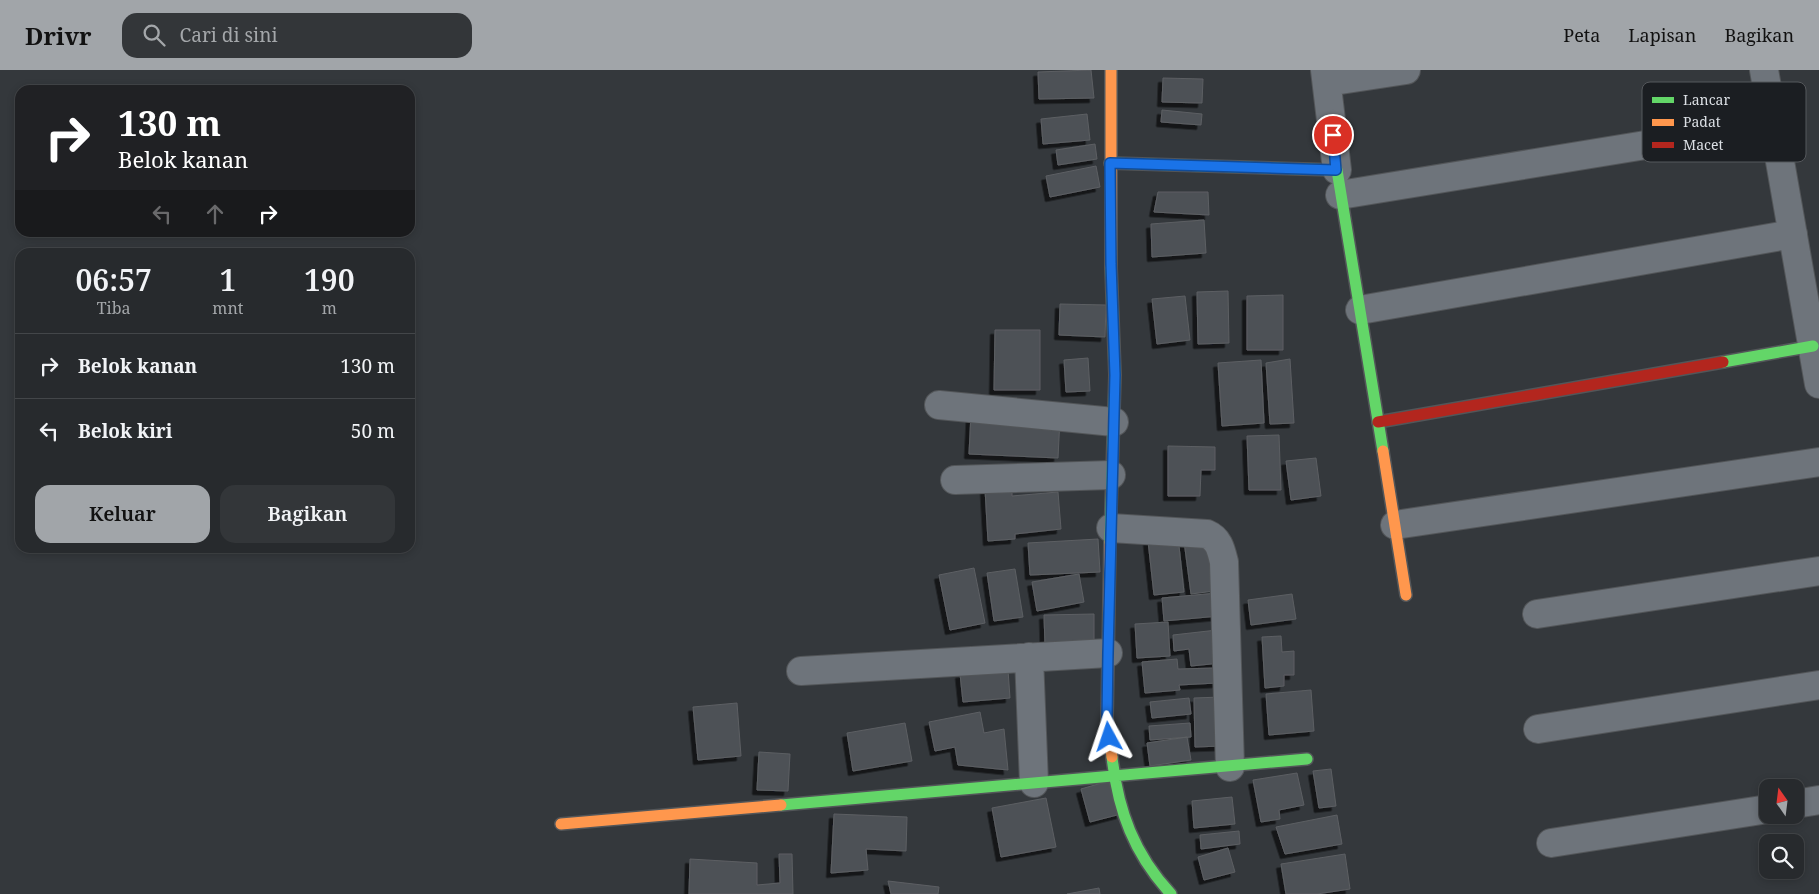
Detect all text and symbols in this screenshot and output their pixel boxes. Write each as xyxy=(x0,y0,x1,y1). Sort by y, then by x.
search box xyxy=(122,13,472,58)
text: Drivr xyxy=(25,19,92,52)
icon: search xyxy=(140,21,168,49)
text: Cari di sini xyxy=(180,22,278,48)
text: Peta xyxy=(1563,23,1600,47)
text: Lapisan xyxy=(1628,23,1696,47)
text: Bagikan xyxy=(1724,23,1794,47)
legend xyxy=(1642,82,1806,162)
text: Lancar xyxy=(1683,90,1730,109)
text: 130 m xyxy=(118,99,221,146)
icon: right xyxy=(35,105,100,170)
text: Padat xyxy=(1683,112,1721,131)
pin xyxy=(1312,114,1354,156)
icon: arrive xyxy=(1319,121,1347,149)
text: Macet xyxy=(1683,135,1723,154)
text: Belok kanan xyxy=(118,144,248,174)
icon: left xyxy=(148,200,176,228)
icon: ahead xyxy=(201,200,229,228)
icon: right xyxy=(254,200,282,228)
text: 06:57 xyxy=(75,259,152,300)
text: 1 xyxy=(219,259,236,300)
text: 190 xyxy=(304,259,355,300)
text: Tiba xyxy=(97,297,131,319)
text: mnt xyxy=(212,297,243,319)
text: m xyxy=(322,297,337,319)
icon: right xyxy=(35,352,63,380)
text: Belok kanan xyxy=(78,353,197,379)
text: 130 m xyxy=(340,353,395,379)
icon: left xyxy=(35,417,63,445)
text: Belok kiri xyxy=(78,418,172,444)
text: 50 m xyxy=(351,418,395,444)
button: Keluar xyxy=(35,485,210,543)
button: Bagikan xyxy=(220,485,395,543)
position arrow xyxy=(1082,710,1134,762)
north arrow xyxy=(1759,779,1804,824)
map controls xyxy=(1759,779,1804,879)
button: search xyxy=(1759,834,1804,879)

